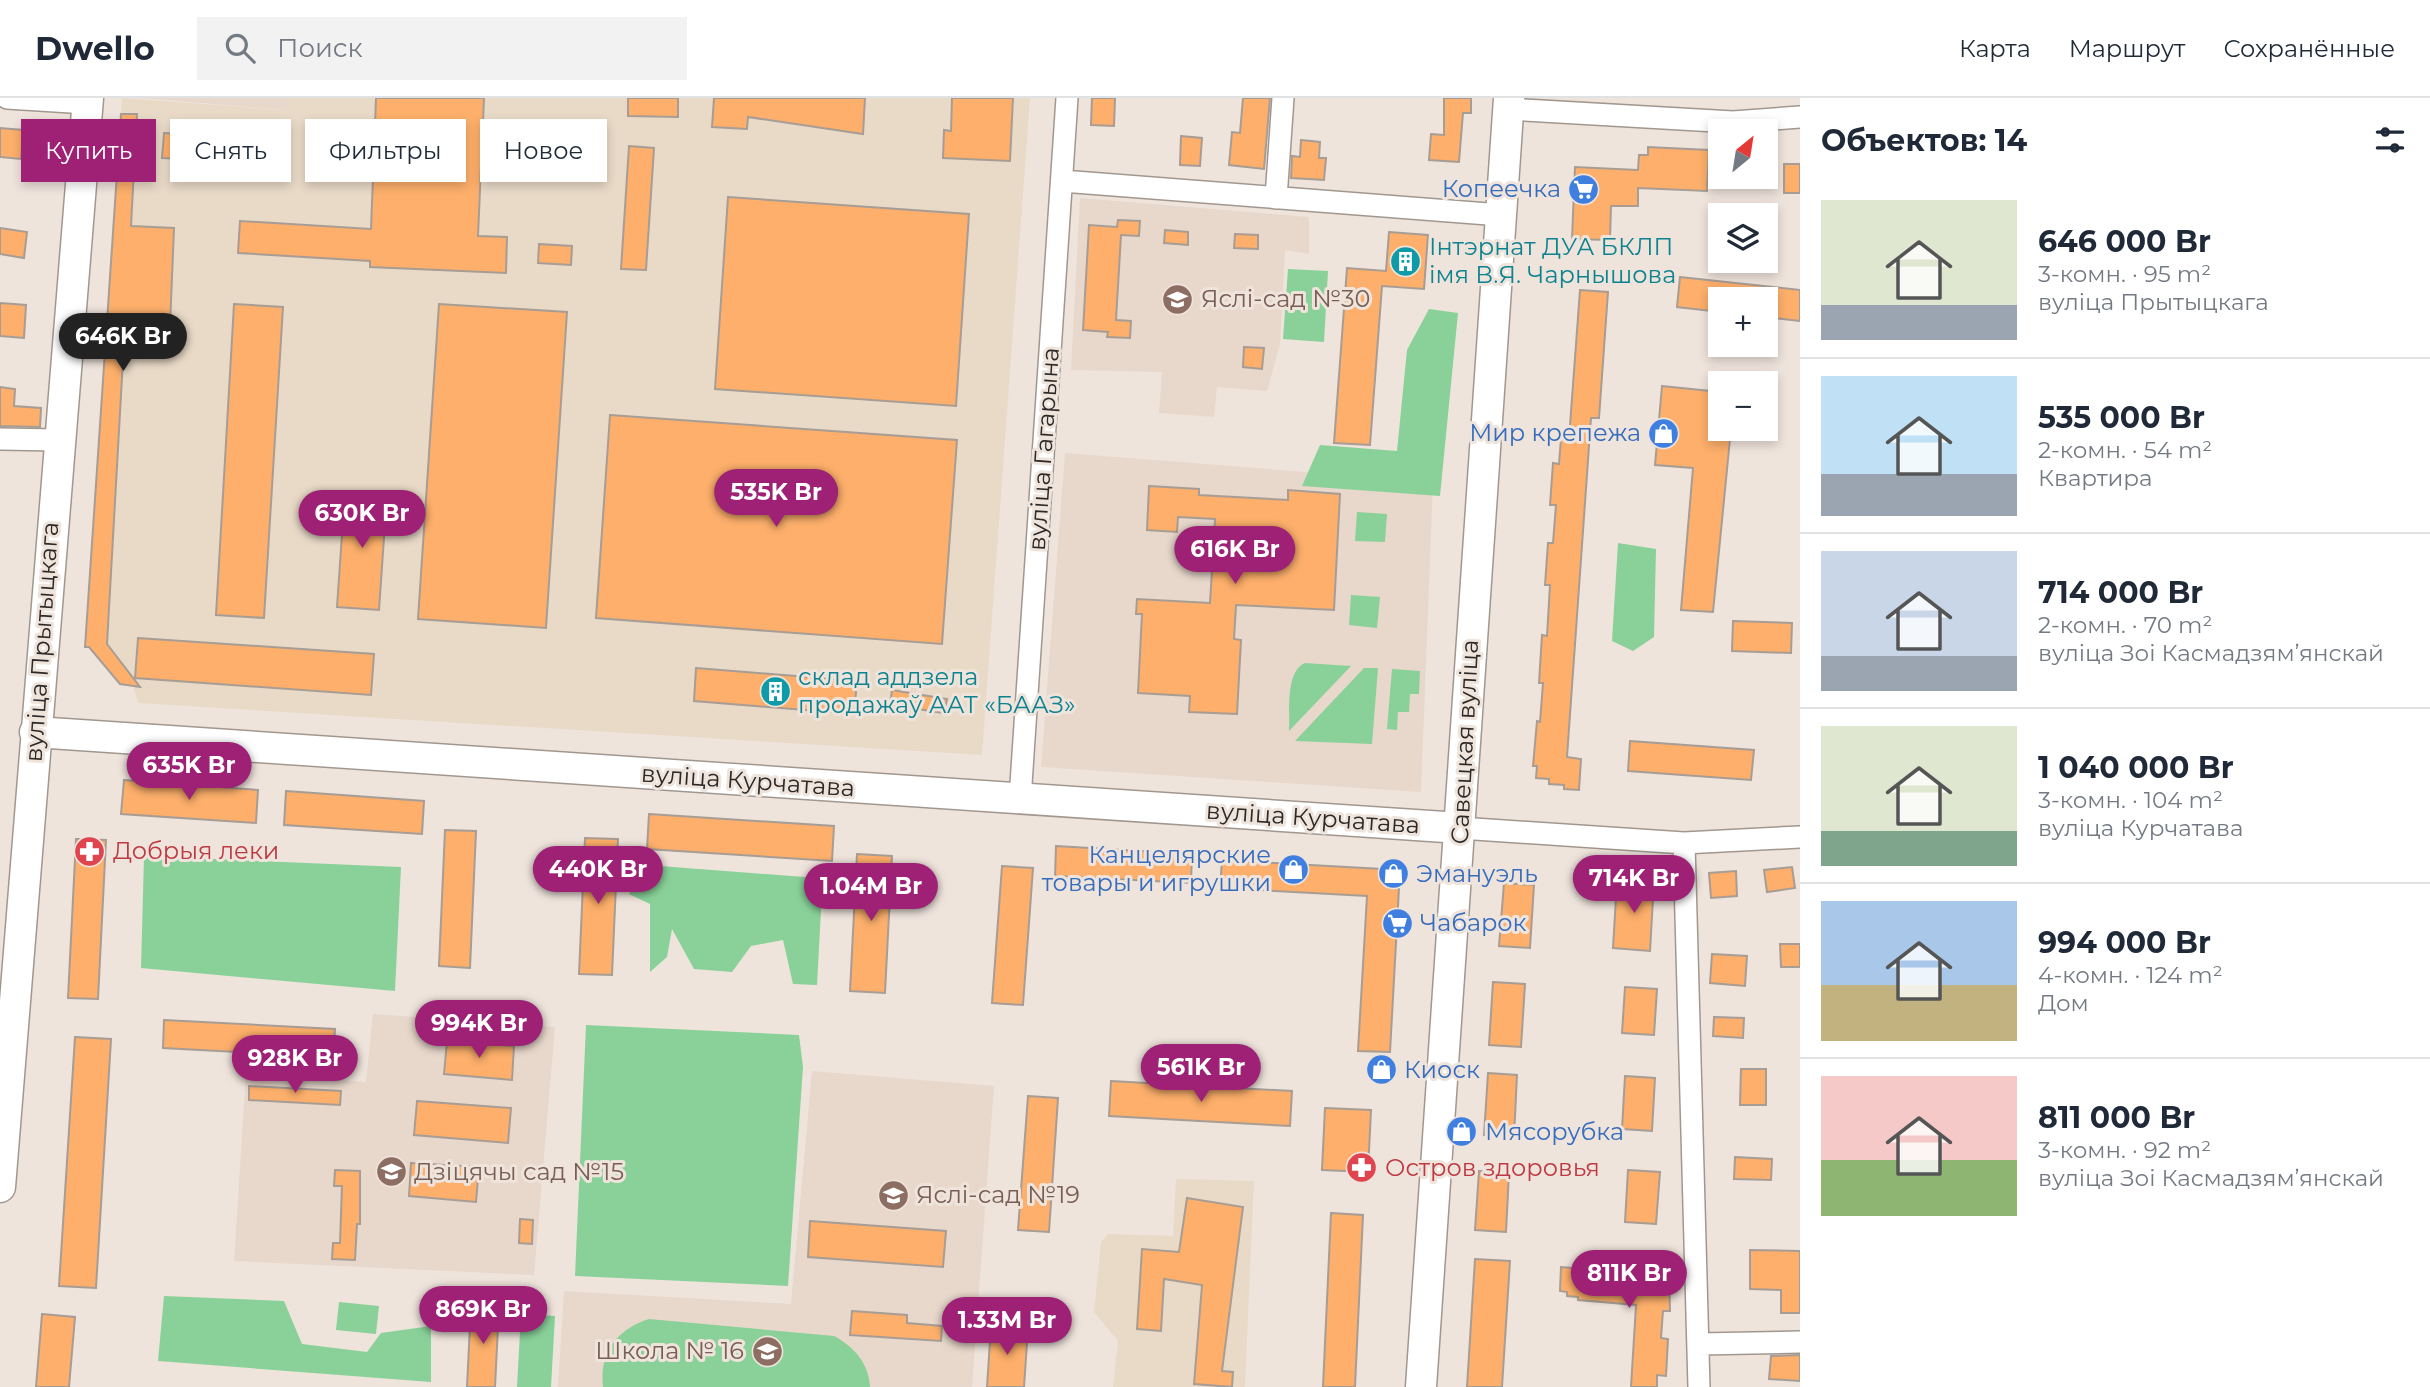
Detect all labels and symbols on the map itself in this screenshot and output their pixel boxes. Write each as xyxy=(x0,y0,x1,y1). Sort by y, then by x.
north arrow xyxy=(1708,119,1778,189)
supermarket icon: Копеечка xyxy=(1567,172,1601,206)
place label: Копеечка xyxy=(1442,174,1561,203)
place label: Інтэрнат ДУА БКЛП імя В.Я. Чарнышова xyxy=(1429,232,1676,289)
building icon: Інтэрнат ДУА БКЛП імя В.Я. Чарнышова xyxy=(1389,244,1423,278)
school or university icon: Яслі-сад №30 xyxy=(1161,282,1195,316)
place label: Яслі-сад №30 xyxy=(1201,284,1370,313)
pin: 646K Br xyxy=(58,314,188,373)
street label: вуліца Гагарына xyxy=(1022,346,1065,552)
shop icon: Мир крепежа xyxy=(1647,416,1681,450)
place label: Мир крепежа xyxy=(1469,418,1641,447)
pin: 535K Br xyxy=(711,470,841,529)
pin: 630K Br xyxy=(297,490,427,550)
street label: вуліца Прытыцкага xyxy=(19,521,64,763)
pin: 616K Br xyxy=(1170,526,1300,586)
street label: Савецкая вуліца xyxy=(1445,639,1484,845)
place label: склад аддзела продажаў ААТ «БААЗ» xyxy=(798,662,1075,719)
building icon: склад аддзела продажаў ААТ «БААЗ» xyxy=(758,674,792,708)
pin: 635K Br xyxy=(124,742,254,802)
street label: вуліца Курчатава xyxy=(640,759,856,802)
street label: вуліца Курчатава xyxy=(1205,796,1421,839)
pharmacy icon: Добрыя леки xyxy=(73,834,107,868)
place label: Добрыя леки xyxy=(113,836,279,865)
place label: Канцелярские товары и игрушки xyxy=(1042,840,1271,897)
pin: 440K Br xyxy=(533,846,663,906)
shop icon: Канцелярские товары и игрушки xyxy=(1277,852,1311,886)
pin: 714K Br xyxy=(1569,856,1699,915)
shop icon: Эмануэль xyxy=(1376,857,1410,891)
place label: Эмануэль xyxy=(1416,859,1538,888)
pin: 1.04M Br xyxy=(799,864,943,923)
supermarket icon: Чабарок xyxy=(1380,906,1414,940)
place label: Чабарок xyxy=(1420,908,1527,937)
pin: 994K Br xyxy=(414,1000,544,1060)
pin: 928K Br xyxy=(230,1035,360,1095)
pin: 561K Br xyxy=(1136,1044,1266,1104)
shop icon: Киоск xyxy=(1364,1053,1398,1087)
place label: Киоск xyxy=(1404,1055,1480,1084)
shop icon: Мясорубка xyxy=(1445,1115,1479,1149)
place label: Мясорубка xyxy=(1485,1117,1624,1146)
pharmacy icon: Остров здоровья xyxy=(1345,1151,1379,1185)
place label: Остров здоровья xyxy=(1385,1153,1600,1182)
school or university icon: Дзіцячы сад №15 xyxy=(374,1155,408,1189)
place label: Дзіцячы сад №15 xyxy=(414,1157,624,1186)
school or university icon: Яслі-сад №19 xyxy=(876,1178,910,1212)
place label: Яслі-сад №19 xyxy=(916,1180,1080,1209)
pin: 811K Br xyxy=(1564,1250,1694,1310)
pin: 869K Br xyxy=(418,1286,548,1346)
pin: 1.33M Br xyxy=(935,1298,1079,1357)
school or university icon: Школа № 16 xyxy=(750,1334,784,1368)
place label: Школа № 16 xyxy=(595,1336,744,1365)

